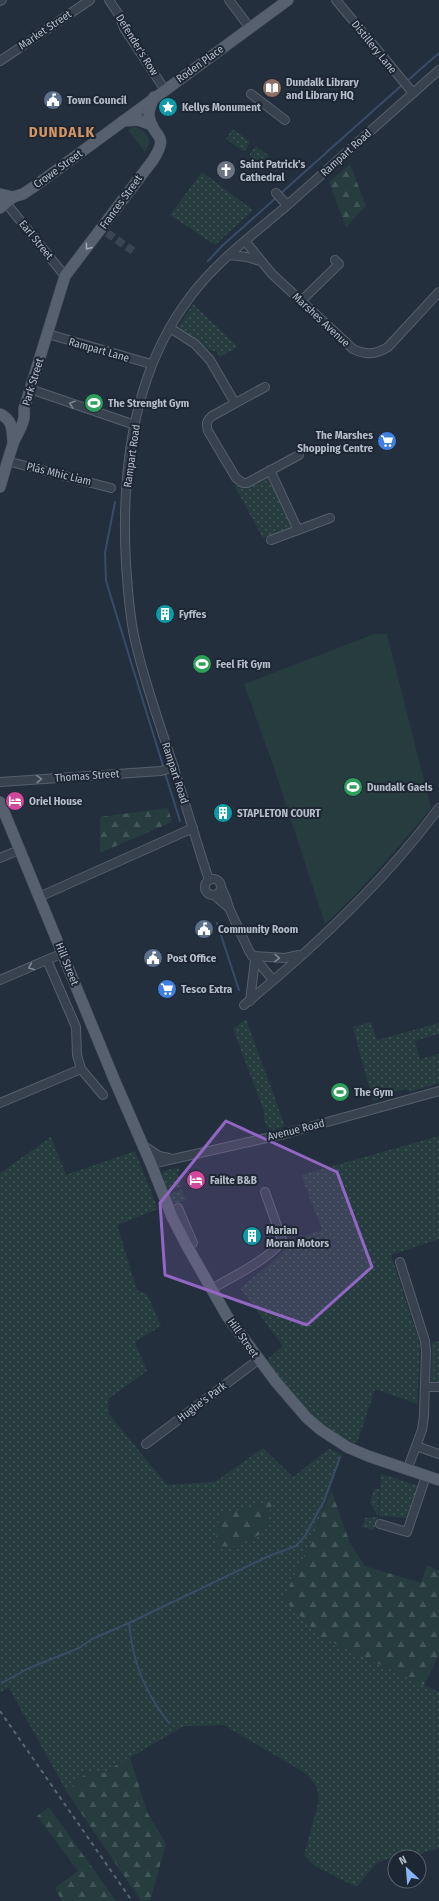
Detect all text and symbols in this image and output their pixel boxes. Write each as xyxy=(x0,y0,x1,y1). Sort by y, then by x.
street label: Market Street xyxy=(16,7,74,52)
street label: Defender's Row xyxy=(113,12,161,78)
street label: Distillery Lane xyxy=(349,18,399,76)
street label: Roden Place xyxy=(174,43,226,85)
place label: Dundalk Library and Library HQ xyxy=(286,76,359,102)
library icon: Dundalk Library and Library HQ xyxy=(261,77,283,99)
public building icon: Town Council xyxy=(42,89,64,111)
place label: Town Council xyxy=(67,94,128,107)
place icon: Kellys Monument xyxy=(157,96,179,118)
place label: Kellys Monument xyxy=(182,101,261,114)
district label: DUNDALK xyxy=(29,123,95,141)
street label: Rampart Road xyxy=(318,127,374,179)
street label: Crowe Street xyxy=(31,147,85,191)
place label: Saint Patrick's Cathedral xyxy=(240,158,305,184)
church icon: Saint Patrick's Cathedral xyxy=(215,159,237,181)
street label: Frances Street xyxy=(97,172,145,231)
street label: Earl Street xyxy=(16,218,56,263)
one-way arrow xyxy=(86,243,93,250)
street label: Marshes Avenue xyxy=(290,290,352,350)
street label: Rampart Lane xyxy=(67,335,131,365)
street label: Park Street xyxy=(20,356,47,407)
sports icon: The Strenght Gym xyxy=(83,392,105,414)
place label: The Strenght Gym xyxy=(108,397,189,410)
one-way arrow xyxy=(68,400,75,408)
street label: Rampart Road xyxy=(121,424,143,488)
place label: The Marshes Shopping Centre xyxy=(297,429,373,455)
supermarket icon: The Marshes Shopping Centre xyxy=(376,430,398,452)
street label: Plás Mhic Liam xyxy=(25,460,93,488)
building icon: Fyffes xyxy=(154,603,176,625)
place label: Fyffes xyxy=(179,608,206,621)
sports icon: Feel Fit Gym xyxy=(191,653,213,675)
place label: Feel Fit Gym xyxy=(216,658,271,671)
street label: Rampart Road xyxy=(159,741,191,805)
street label: Thomas Street xyxy=(54,767,120,785)
one-way arrow xyxy=(36,775,42,783)
sports icon: Dundalk Gaels xyxy=(342,776,364,798)
place label: Dundalk Gaels xyxy=(367,781,433,794)
hotel icon: Oriel House xyxy=(4,790,26,812)
place label: Oriel House xyxy=(29,795,83,808)
building icon: STAPLETON COURT xyxy=(212,802,234,824)
place label: STAPLETON COURT xyxy=(237,807,321,820)
public building icon: Community Room xyxy=(193,918,215,940)
place label: Community Room xyxy=(218,923,298,936)
street label: Hill Street xyxy=(53,941,82,988)
public building icon: Post Office xyxy=(142,947,164,969)
place label: Post Office xyxy=(167,952,217,965)
one-way arrow xyxy=(274,954,280,962)
one-way arrow xyxy=(28,962,36,970)
supermarket icon: Tesco Extra xyxy=(156,978,178,1000)
place label: Tesco Extra xyxy=(181,983,233,996)
sports icon: The Gym xyxy=(329,1081,351,1103)
place label: The Gym xyxy=(354,1086,393,1099)
street label: Avenue Road xyxy=(266,1117,326,1143)
hotel icon: Failte B&B xyxy=(185,1169,207,1191)
place label: Failte B&B xyxy=(210,1174,257,1187)
place label: Marian Moran Motors xyxy=(266,1224,329,1250)
building icon: Marian Moran Motors xyxy=(241,1225,263,1247)
street label: Hill Street xyxy=(225,1316,261,1360)
street label: Hughe's Park xyxy=(175,1379,230,1425)
north arrow xyxy=(387,1849,427,1889)
text: N xyxy=(397,1853,409,1868)

